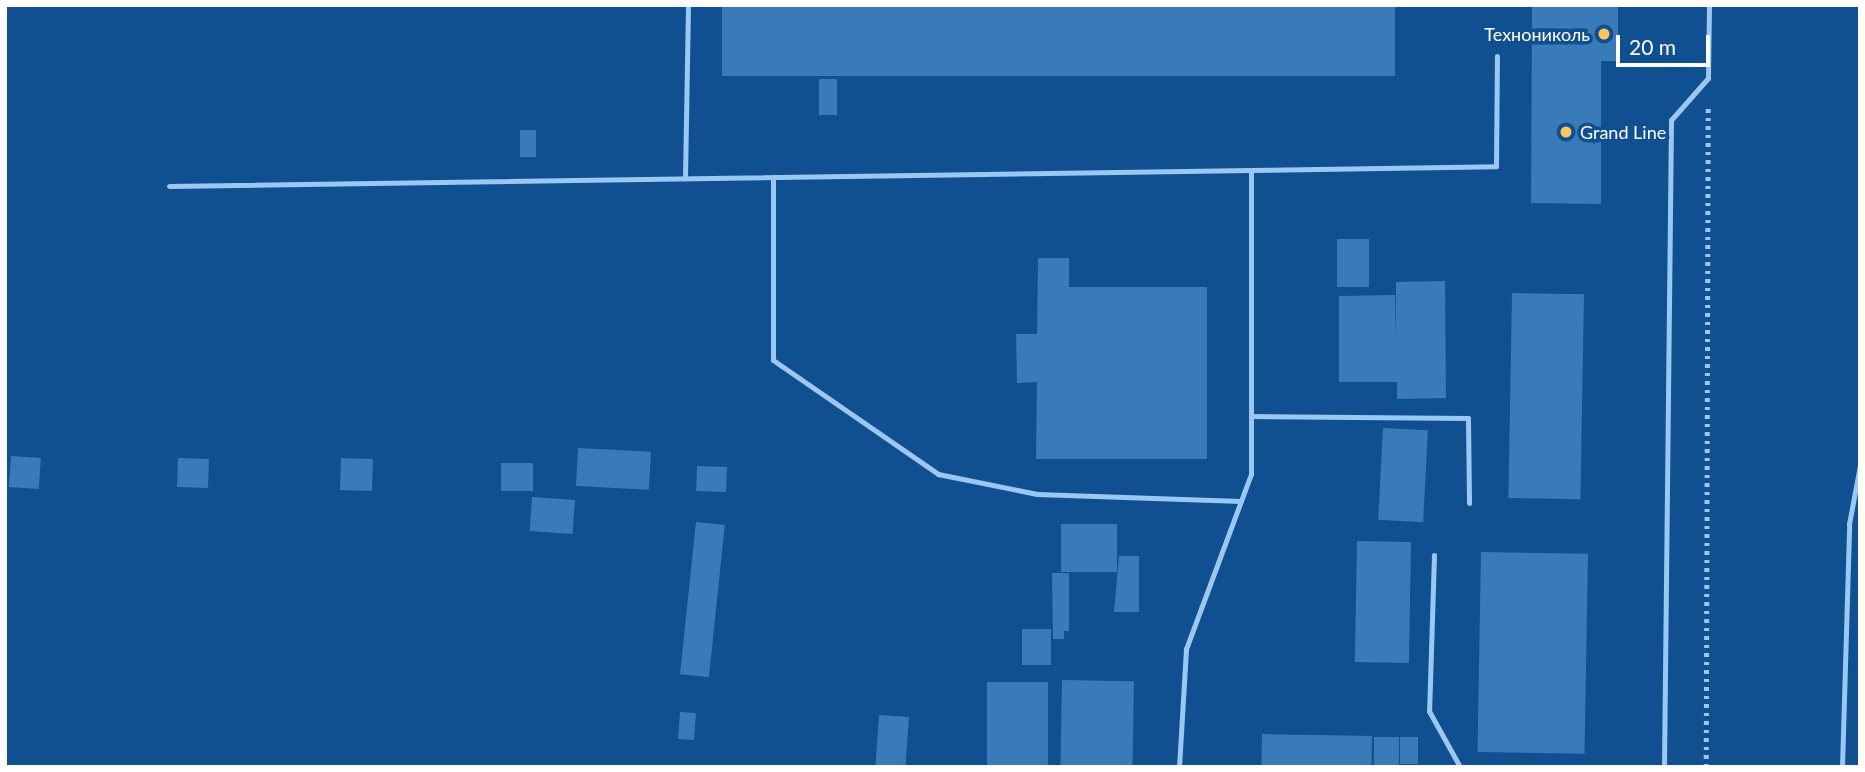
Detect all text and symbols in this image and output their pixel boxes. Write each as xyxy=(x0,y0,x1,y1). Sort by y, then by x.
scale bar xyxy=(1620,21,1714,65)
place label: Технониколь xyxy=(1484,23,1590,45)
marker: Технониколь xyxy=(1596,26,1612,42)
text: 20 m xyxy=(1629,34,1676,59)
place label: Grand Line xyxy=(1580,121,1666,143)
marker: Grand Line xyxy=(1558,124,1574,140)

